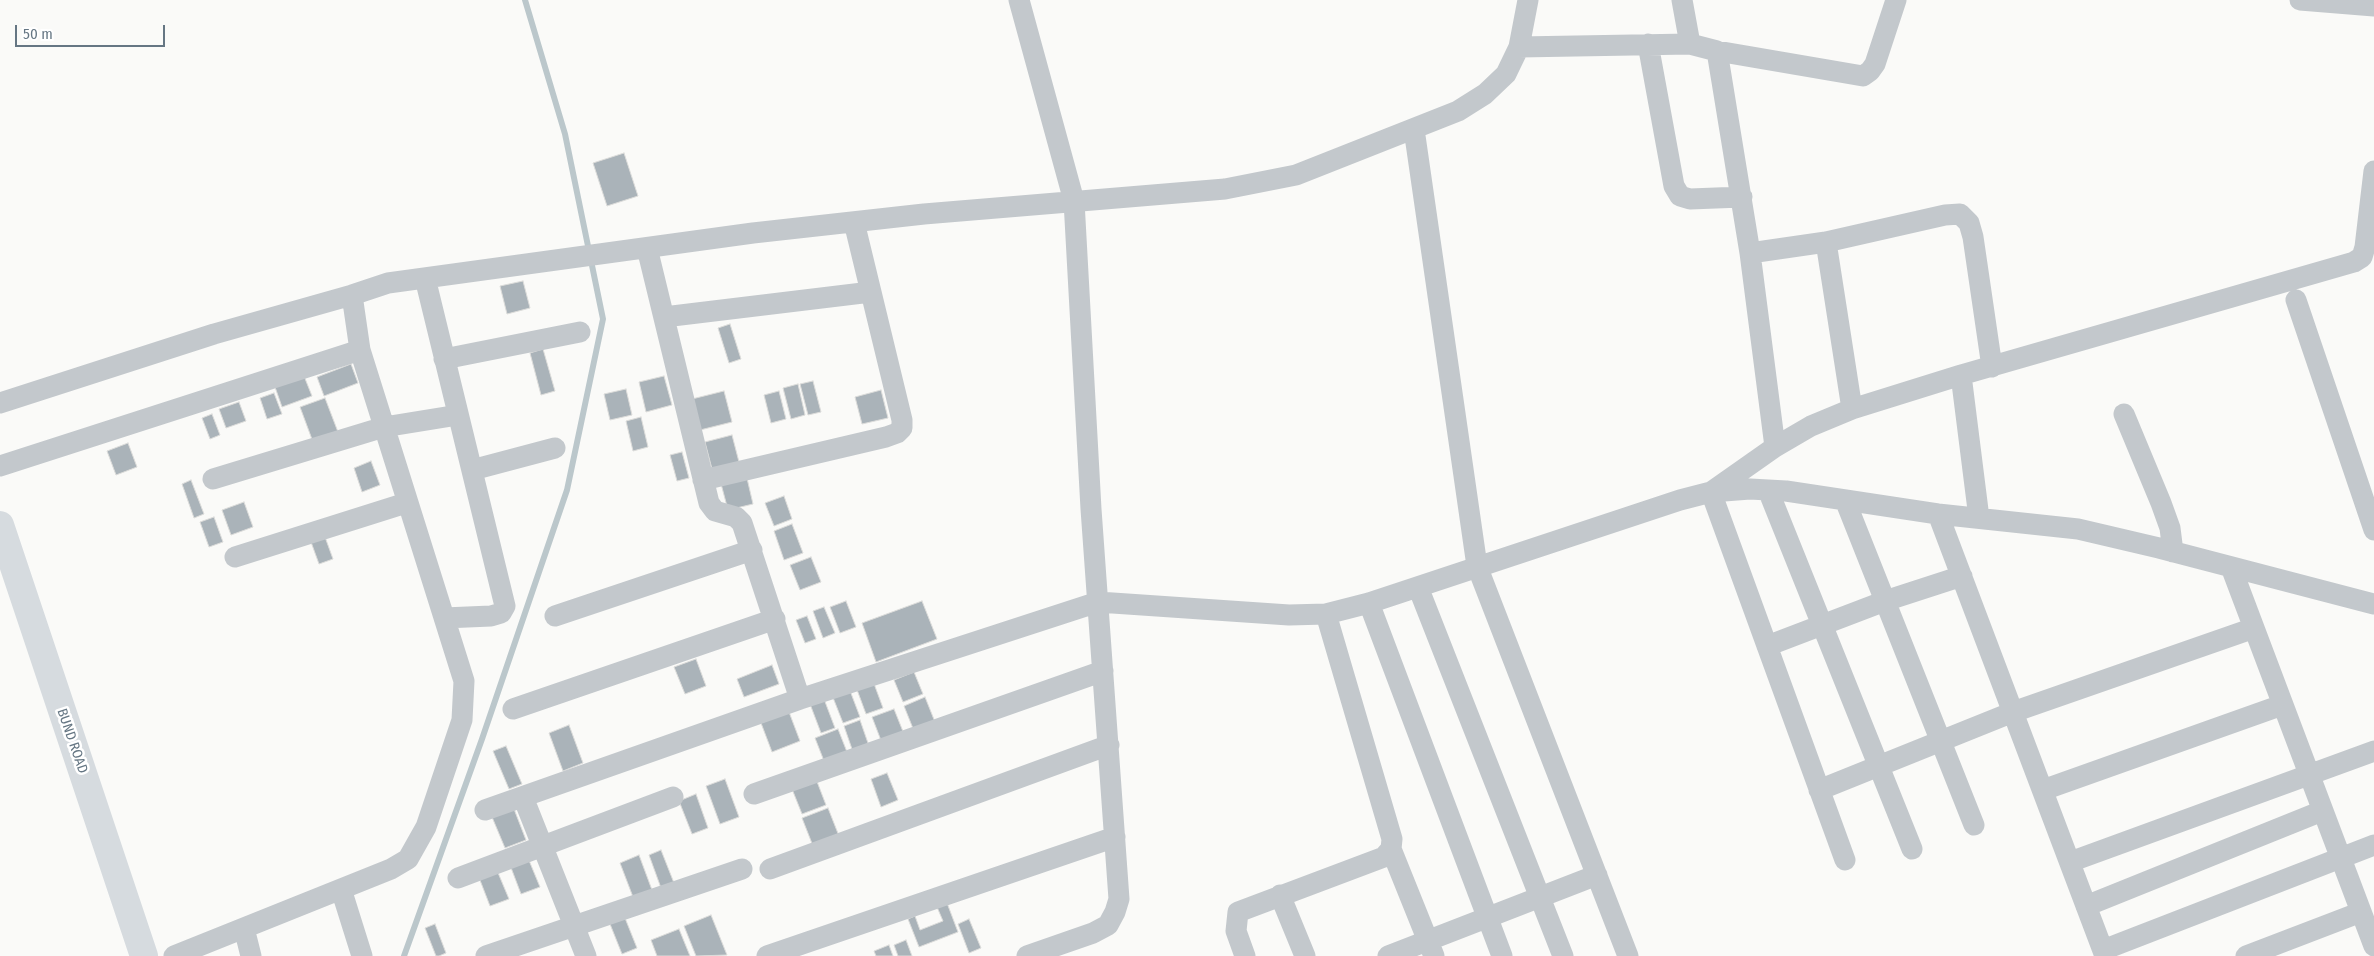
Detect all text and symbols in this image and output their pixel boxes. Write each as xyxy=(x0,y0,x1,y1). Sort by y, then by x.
scale bar xyxy=(18,15,168,47)
text: 50 m xyxy=(23,25,53,43)
street label: BUND ROAD xyxy=(53,706,91,776)

